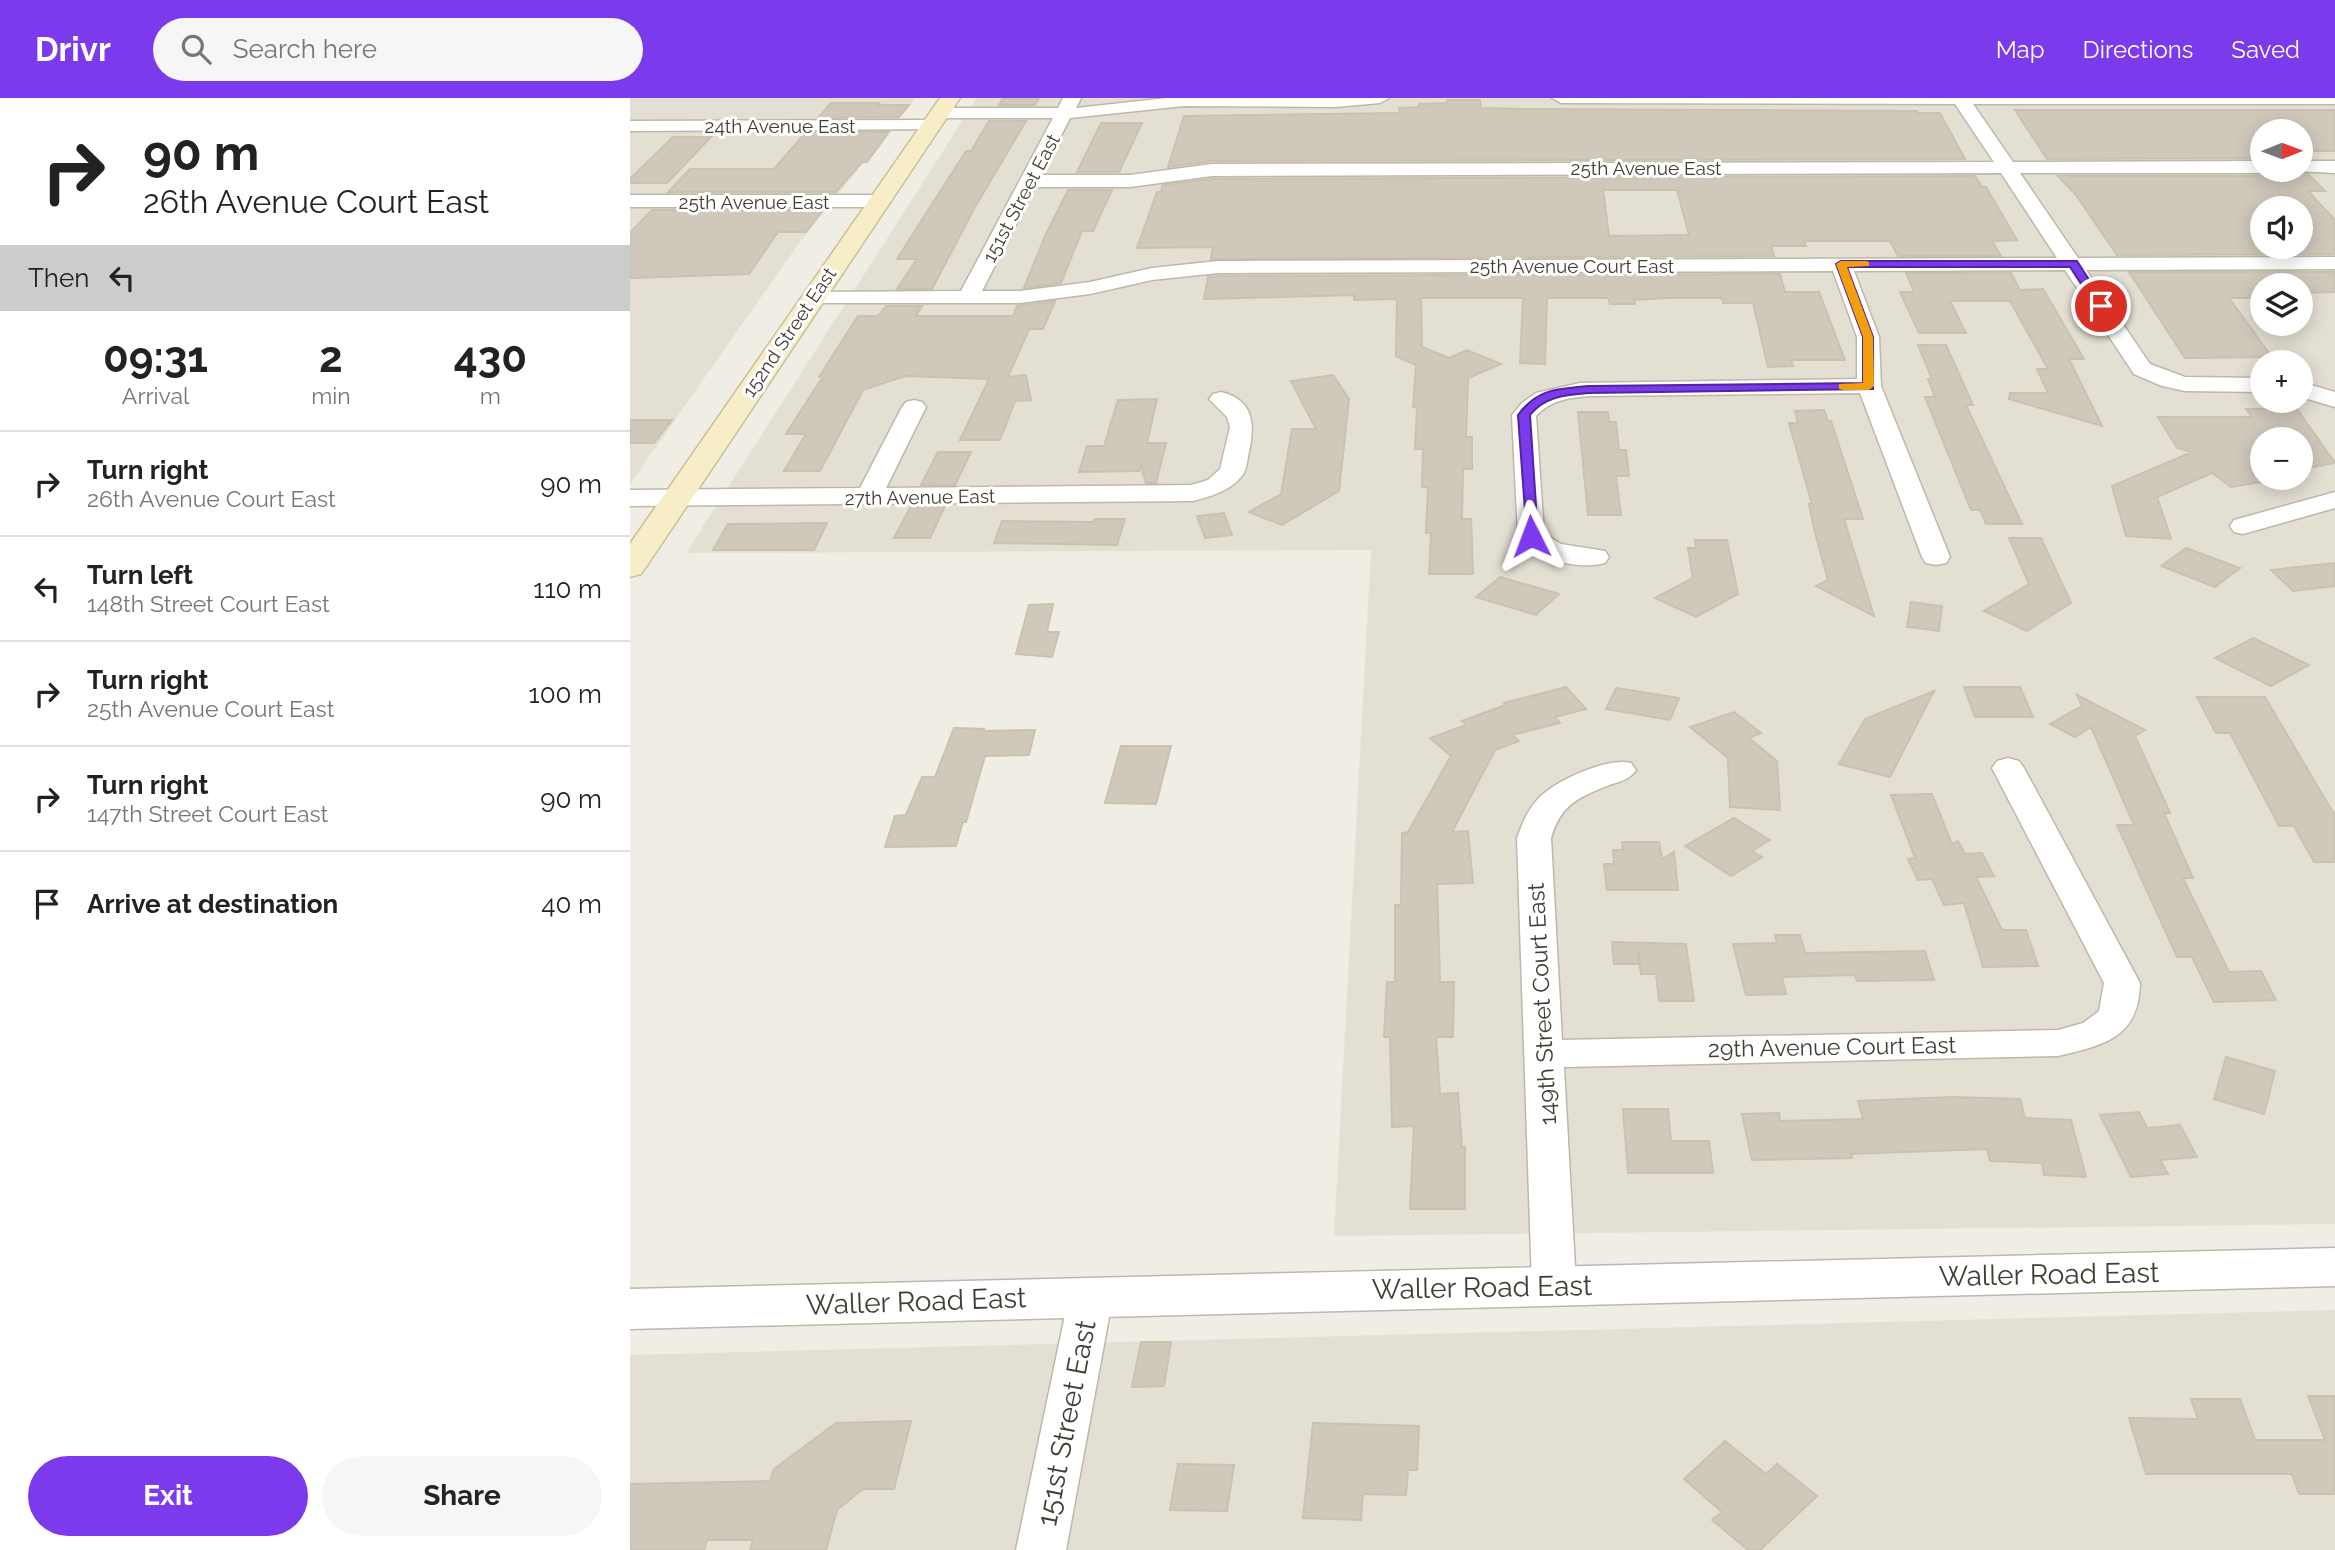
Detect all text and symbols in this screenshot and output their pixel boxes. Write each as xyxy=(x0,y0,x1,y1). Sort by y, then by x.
search box xyxy=(153,18,643,81)
text: Drivr xyxy=(35,30,111,69)
icon: search xyxy=(177,30,215,68)
text: Search here xyxy=(233,34,377,64)
text: Map xyxy=(1996,35,2045,64)
text: Directions xyxy=(2083,35,2193,64)
text: Saved xyxy=(2231,35,2300,64)
street label: 24th Avenue East xyxy=(705,115,856,137)
north arrow xyxy=(2250,119,2314,182)
map controls xyxy=(2250,119,2313,490)
text: 90 m xyxy=(143,124,259,181)
icon: right xyxy=(28,126,119,217)
street label: 151st Street East xyxy=(978,130,1064,266)
street label: 25th Avenue East xyxy=(1571,157,1722,179)
text: 26th Avenue Court East xyxy=(143,183,489,220)
street label: 25th Avenue East xyxy=(679,191,830,213)
button: sound xyxy=(2250,196,2313,259)
street label: 25th Avenue Court East xyxy=(1470,255,1675,277)
icon: left xyxy=(103,259,141,297)
text: Then xyxy=(28,263,89,293)
street label: 152nd Street East xyxy=(738,263,841,401)
button: layers xyxy=(2250,273,2313,336)
pin xyxy=(2071,276,2131,336)
icon: arrive xyxy=(2082,287,2120,325)
text: 09:31 xyxy=(103,333,208,382)
text: 2 xyxy=(319,333,343,382)
text: 430 xyxy=(454,333,527,382)
button: + xyxy=(2250,350,2313,413)
text: Arrival xyxy=(122,382,189,409)
text: min xyxy=(311,382,351,409)
text: m xyxy=(480,382,501,409)
button: − xyxy=(2250,427,2313,490)
text: Turn right xyxy=(87,455,208,485)
icon: right xyxy=(28,465,66,503)
text: 90 m xyxy=(540,469,602,499)
text: 26th Avenue Court East xyxy=(87,485,336,512)
street label: 27th Avenue East xyxy=(844,485,996,509)
position arrow xyxy=(1494,499,1568,573)
text: Turn left xyxy=(87,560,193,590)
icon: left xyxy=(28,570,66,608)
text: 110 m xyxy=(533,574,602,604)
text: 148th Street Court East xyxy=(87,590,330,617)
text: Turn right xyxy=(87,665,208,695)
icon: right xyxy=(28,675,66,713)
text: 100 m xyxy=(529,679,602,709)
text: 25th Avenue Court East xyxy=(87,695,334,722)
text: Turn right xyxy=(87,770,208,800)
icon: right xyxy=(28,780,66,818)
text: 90 m xyxy=(540,784,602,814)
text: 147th Street Court East xyxy=(87,800,328,827)
street label: 149th Street Court East xyxy=(1522,882,1561,1126)
icon: arrive xyxy=(28,885,66,923)
text: Arrive at destination xyxy=(87,889,338,919)
text: 40 m xyxy=(541,889,602,919)
street label: 29th Avenue Court East xyxy=(1708,1031,1957,1062)
street label: Waller Road East xyxy=(1938,1256,2160,1293)
street label: Waller Road East xyxy=(1371,1269,1593,1306)
street label: Waller Road East xyxy=(805,1281,1027,1322)
street label: 151st Street East xyxy=(1030,1317,1103,1529)
button: Exit xyxy=(28,1456,308,1536)
button: Share xyxy=(322,1456,602,1536)

